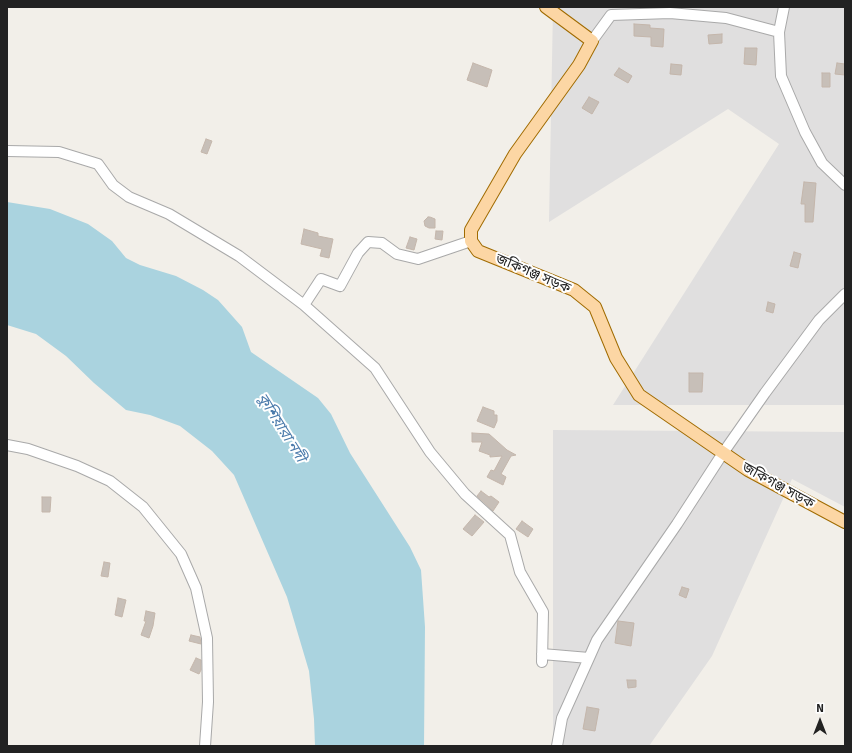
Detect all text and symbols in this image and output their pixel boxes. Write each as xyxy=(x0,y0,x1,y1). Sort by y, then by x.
street label: জকিগঞ্জ সড়ক xyxy=(493,251,573,297)
water label: কুশিয়ারা নদী xyxy=(253,390,309,466)
street label: জকিগঞ্জ সড়ক xyxy=(739,459,817,513)
north arrow xyxy=(800,701,840,741)
text: N xyxy=(816,702,824,715)

